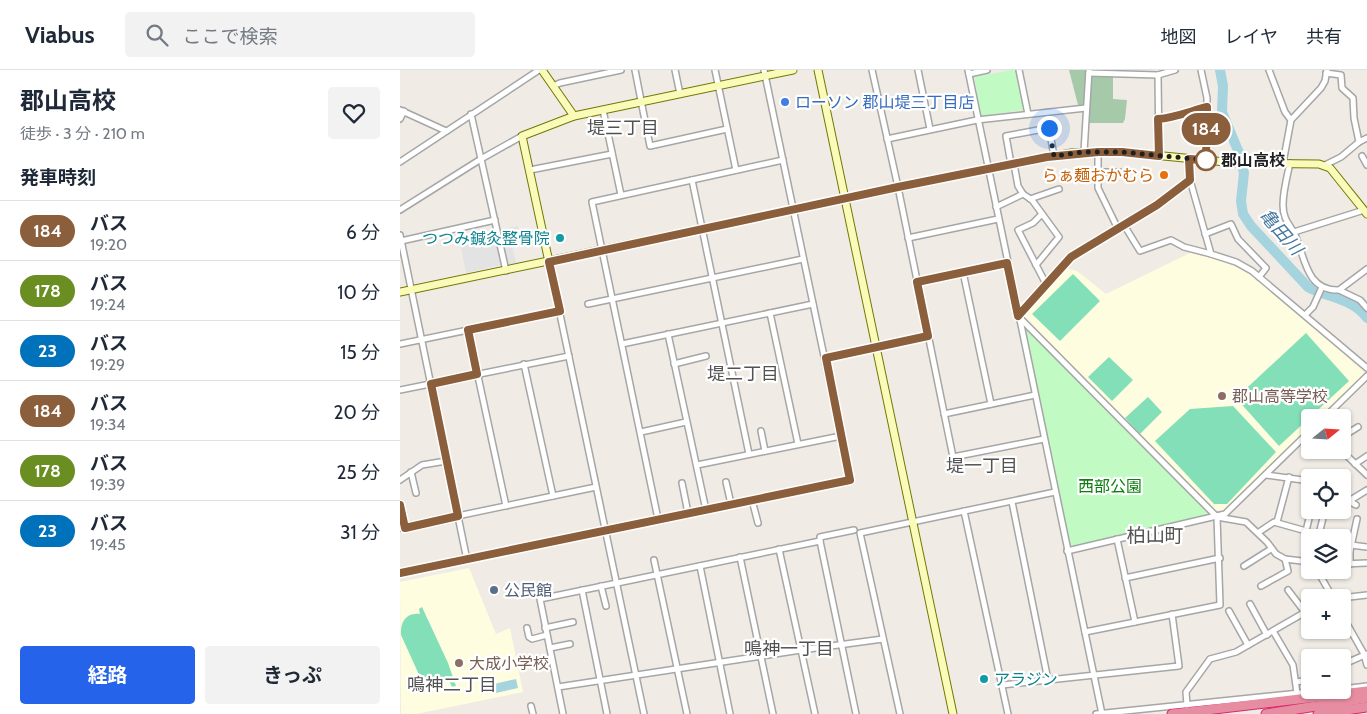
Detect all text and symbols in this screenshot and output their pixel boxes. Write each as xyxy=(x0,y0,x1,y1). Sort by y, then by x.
search box xyxy=(125,12,475,57)
text: Viabus xyxy=(25,20,95,49)
icon: search xyxy=(143,21,171,49)
text: ここで検索 xyxy=(183,25,278,48)
text: 地図 xyxy=(1161,26,1197,48)
text: レイヤ xyxy=(1225,26,1278,48)
text: 共有 xyxy=(1306,26,1342,48)
text: 郡山高校 xyxy=(20,86,116,115)
button: heart xyxy=(328,87,380,139)
place label: ローソン 郡山堤三丁目店 xyxy=(795,93,975,112)
marker: ローソン 郡山堤三丁目店 xyxy=(779,96,791,108)
line badge: 184 xyxy=(1177,113,1235,145)
your location xyxy=(1037,116,1062,141)
district label: 堤三丁目 xyxy=(587,117,659,139)
text: 184 xyxy=(1192,118,1220,140)
text: 徒歩 · 3 分 · 210 m xyxy=(20,124,145,143)
marker: 郡山高校 xyxy=(1195,149,1217,171)
place label: 郡山高校 xyxy=(1221,151,1285,170)
text: 発車時刻 xyxy=(20,166,96,189)
place label: らぁ麺おかむら xyxy=(1042,166,1154,185)
marker: らぁ麺おかむら xyxy=(1158,169,1170,181)
water label: 亀田川 xyxy=(1255,204,1308,261)
text: バス xyxy=(90,212,128,235)
text: 184 xyxy=(33,220,62,242)
text: 6 分 xyxy=(346,221,380,244)
place label: つつみ鍼灸整骨院 xyxy=(422,229,550,248)
marker: つつみ鍼灸整骨院 xyxy=(554,232,566,244)
text: 19:20 xyxy=(90,235,127,254)
text: バス xyxy=(90,272,128,295)
text: 178 xyxy=(34,280,61,302)
text: 10 分 xyxy=(337,281,380,304)
text: 19:24 xyxy=(90,295,125,314)
text: バス xyxy=(90,332,128,355)
text: 23 xyxy=(38,340,57,362)
text: 15 分 xyxy=(340,341,380,364)
text: 19:29 xyxy=(90,355,125,374)
district label: 堤二丁目 xyxy=(707,363,779,385)
place label: 郡山高等学校 xyxy=(1232,387,1328,406)
marker: 郡山高等学校 xyxy=(1216,390,1228,402)
text: バス xyxy=(90,392,128,415)
text: 184 xyxy=(33,400,62,422)
text: 20 分 xyxy=(334,401,380,424)
north arrow xyxy=(1301,409,1351,459)
map controls xyxy=(1301,409,1351,699)
text: 19:34 xyxy=(90,415,126,434)
text: バス xyxy=(90,452,128,475)
district label: 堤一丁目 xyxy=(946,455,1018,477)
text: 178 xyxy=(34,460,61,482)
text: 25 分 xyxy=(336,461,380,484)
button: locate xyxy=(1301,469,1351,519)
text: 19:39 xyxy=(90,475,125,494)
park label: 西部公園 xyxy=(1078,477,1142,496)
text: バス xyxy=(90,512,128,535)
text: 23 xyxy=(38,520,57,542)
text: 31 分 xyxy=(340,521,380,544)
district label: 柏山町 xyxy=(1126,524,1184,547)
button: layers xyxy=(1301,529,1351,579)
text: 19:45 xyxy=(90,535,126,554)
place label: 公民館 xyxy=(504,581,552,600)
marker: 公民館 xyxy=(488,584,500,596)
button: + xyxy=(1301,589,1351,639)
district label: 鳴神一丁目 xyxy=(744,638,834,660)
button: 経路 xyxy=(20,646,195,704)
button: きっぷ xyxy=(205,646,380,704)
button: − xyxy=(1301,649,1351,699)
place label: 大成小学校 xyxy=(469,654,549,673)
marker: 大成小学校 xyxy=(453,657,465,669)
place label: アラジン xyxy=(994,670,1058,689)
marker: アラジン xyxy=(978,673,990,685)
district label: 鳴神二丁目 xyxy=(407,674,497,696)

